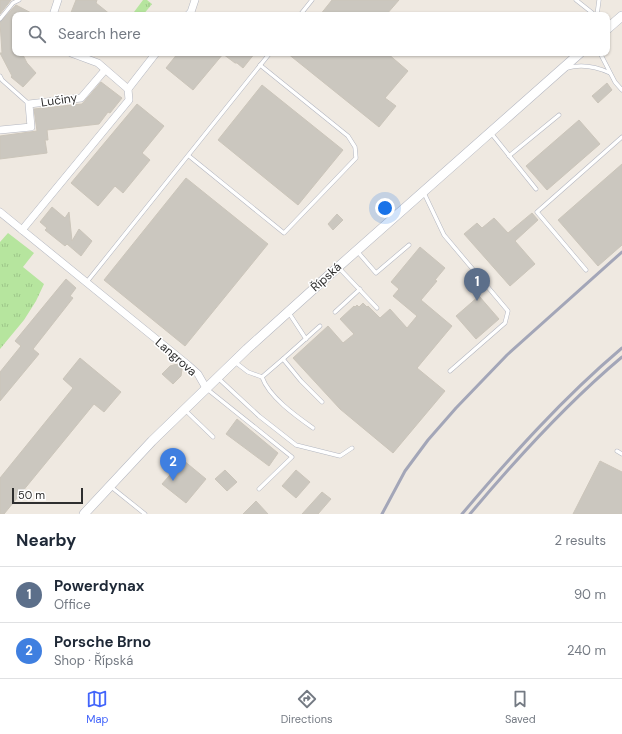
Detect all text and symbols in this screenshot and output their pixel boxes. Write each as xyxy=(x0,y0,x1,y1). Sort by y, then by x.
search box xyxy=(12,12,610,56)
icon: search xyxy=(26,23,48,45)
text: Search here xyxy=(58,24,141,44)
street label: Lučiny xyxy=(40,90,78,110)
your location xyxy=(375,198,395,218)
street label: Řípská xyxy=(307,259,345,295)
pin: 1 xyxy=(464,268,490,301)
street label: Langrova xyxy=(152,335,200,379)
pin: 2 xyxy=(160,448,186,481)
scale bar xyxy=(12,486,83,505)
text: 50 m xyxy=(18,488,45,502)
text: Nearby xyxy=(16,529,76,551)
text: 2 results xyxy=(555,532,606,549)
text: Powerdynax xyxy=(54,576,144,596)
text: 1 xyxy=(27,586,31,603)
text: 90 m xyxy=(574,586,606,603)
text: Office xyxy=(54,596,91,613)
text: Porsche Brno xyxy=(54,632,151,652)
text: 2 xyxy=(25,642,33,659)
text: 240 m xyxy=(567,642,606,659)
text: Shop · Řípská xyxy=(54,652,133,669)
tab: Map xyxy=(86,688,108,726)
tab: Directions xyxy=(281,688,333,726)
tab: Saved xyxy=(505,688,536,726)

